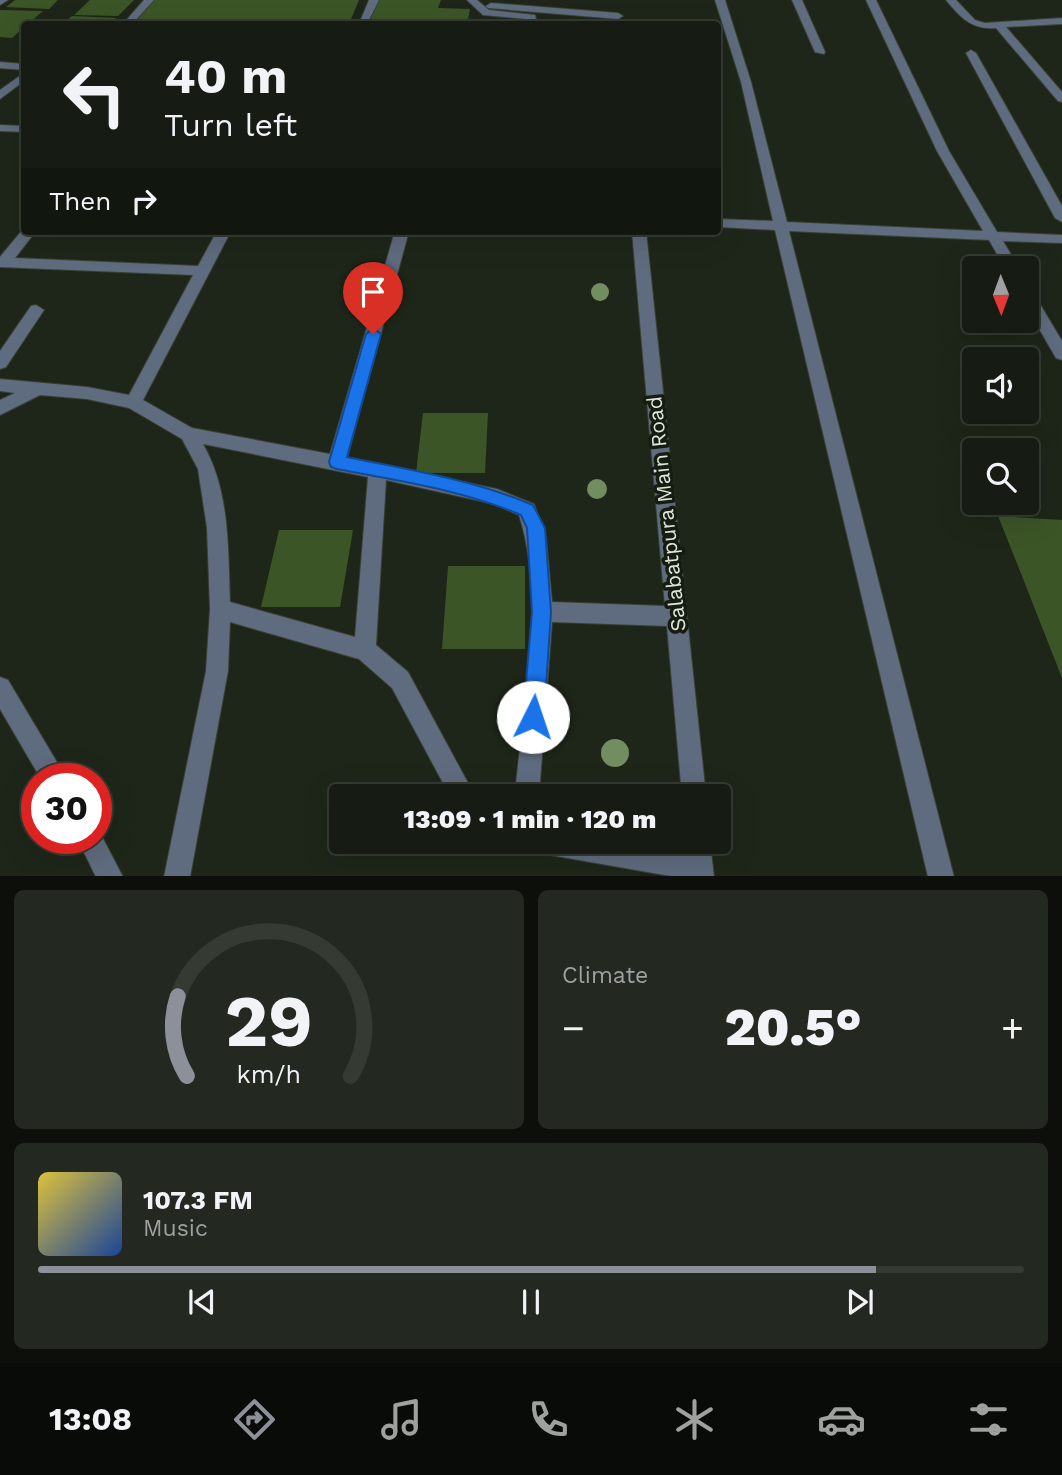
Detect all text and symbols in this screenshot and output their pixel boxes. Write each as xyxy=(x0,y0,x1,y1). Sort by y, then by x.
text: 40 m xyxy=(164,47,287,105)
icon: left xyxy=(49,49,140,140)
text: Turn left xyxy=(164,106,297,144)
icon: right xyxy=(125,182,163,220)
text: Then xyxy=(49,186,111,216)
north arrow xyxy=(962,256,1040,332)
map controls xyxy=(962,256,1039,515)
pin xyxy=(343,262,403,334)
icon: arrive xyxy=(354,273,392,311)
button: sound xyxy=(962,347,1039,424)
street label: Salabatpura Main Road xyxy=(641,395,691,633)
button: search xyxy=(962,438,1039,515)
position arrow xyxy=(496,680,570,754)
speed limit sign: 30 xyxy=(21,763,112,854)
text: 13:09 · 1 min · 120 m xyxy=(404,804,656,834)
text: Climate xyxy=(562,962,648,989)
text: 29 xyxy=(225,978,313,1064)
text: 20.5° xyxy=(724,997,862,1058)
text: − xyxy=(562,1006,585,1050)
text: + xyxy=(1001,1006,1024,1050)
text: km/h xyxy=(237,1059,301,1088)
text: 107.3 FM xyxy=(143,1185,253,1215)
text: Music xyxy=(143,1215,208,1242)
icon: previous xyxy=(183,1283,221,1321)
icon: pause xyxy=(512,1283,550,1321)
icon: next xyxy=(841,1283,879,1321)
icon: directions xyxy=(230,1395,279,1444)
icon: music xyxy=(377,1395,426,1444)
icon: phone xyxy=(524,1395,573,1444)
icon: climate xyxy=(670,1395,719,1444)
icon: car xyxy=(817,1395,866,1444)
icon: filters xyxy=(964,1395,1013,1444)
text: 13:08 xyxy=(49,1400,132,1438)

